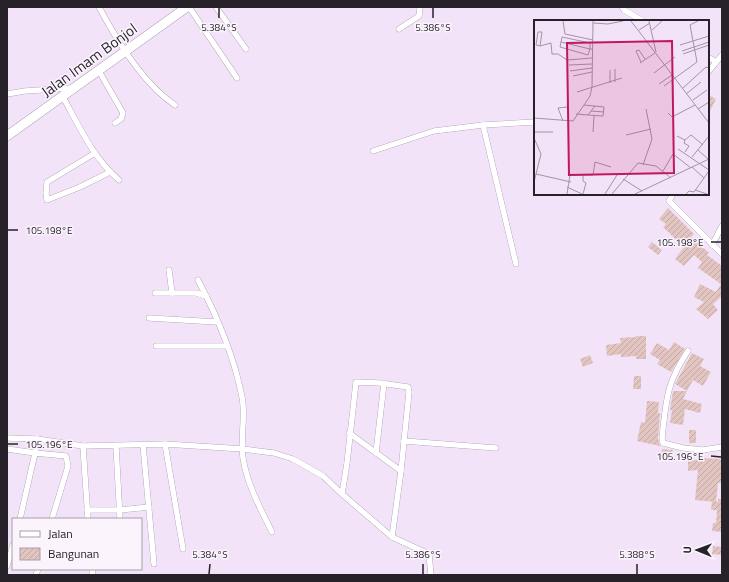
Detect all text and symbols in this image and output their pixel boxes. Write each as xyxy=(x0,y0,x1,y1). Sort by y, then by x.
street label: Jalan Imam Bonjol xyxy=(36,17,142,103)
text: 5.384°S xyxy=(201,20,237,35)
text: 5.386°S xyxy=(415,20,451,35)
inset map xyxy=(534,20,709,195)
text: 105.198°E xyxy=(26,223,73,238)
text: 105.198°E xyxy=(657,235,704,250)
text: 105.196°E xyxy=(26,437,73,452)
text: 105.196°E xyxy=(657,449,704,464)
legend xyxy=(12,518,142,570)
text: Jalan xyxy=(48,524,73,543)
north arrow xyxy=(677,530,717,570)
text: Bangunan xyxy=(48,544,99,563)
text: U xyxy=(679,546,695,554)
text: 5.384°S xyxy=(192,547,228,562)
text: 5.386°S xyxy=(405,547,441,562)
text: 5.388°S xyxy=(619,547,655,562)

